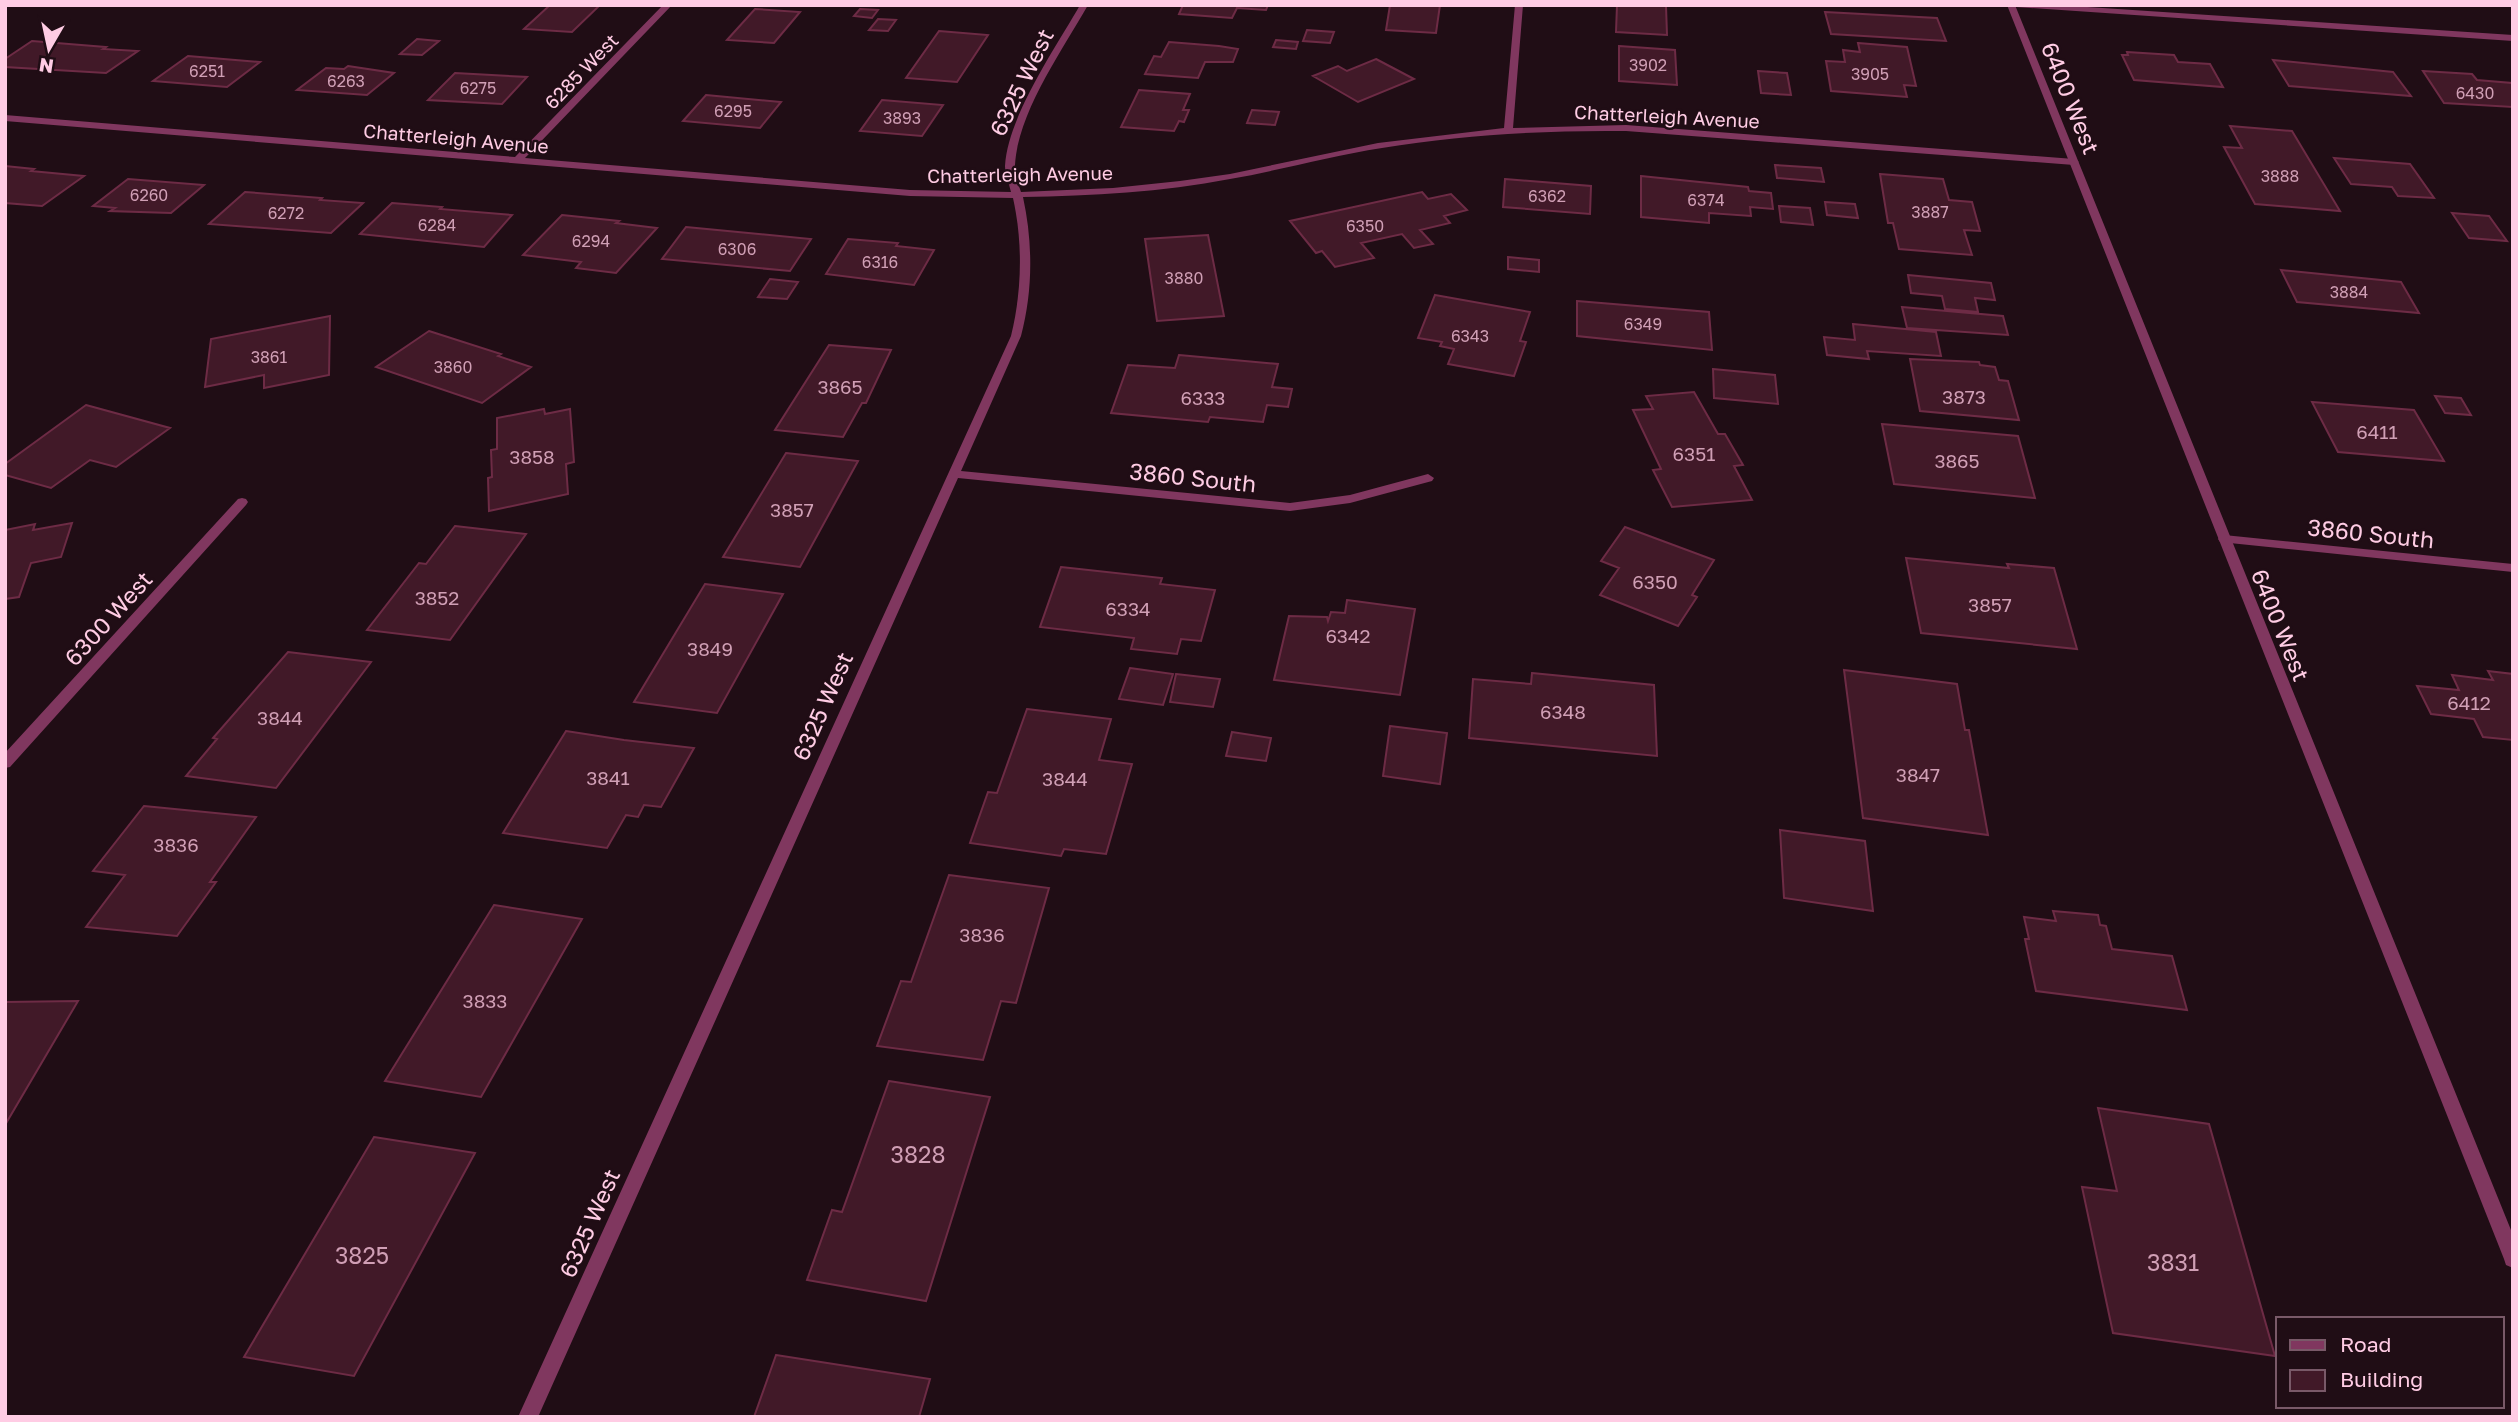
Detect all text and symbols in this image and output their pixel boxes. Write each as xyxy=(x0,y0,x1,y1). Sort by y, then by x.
north arrow xyxy=(14,14,84,84)
street label: 6325 West xyxy=(983,24,1059,140)
street label: 6285 West xyxy=(539,28,623,114)
street label: 6400 West xyxy=(2036,38,2106,158)
text: N xyxy=(37,54,55,79)
house number: 3902 xyxy=(1629,55,1667,75)
house number: 6251 xyxy=(189,61,225,81)
house number: 3905 xyxy=(1851,64,1889,84)
house number: 6263 xyxy=(327,71,365,91)
house number: 6275 xyxy=(460,78,496,98)
house number: 6430 xyxy=(2456,83,2494,103)
street label: Chatterleigh Avenue xyxy=(1574,100,1760,132)
house number: 6295 xyxy=(714,101,752,121)
house number: 3893 xyxy=(883,108,921,128)
street label: Chatterleigh Avenue xyxy=(362,118,550,158)
street label: Chatterleigh Avenue xyxy=(927,161,1113,187)
house number: 3888 xyxy=(2261,166,2299,186)
house number: 6260 xyxy=(130,185,168,205)
house number: 6362 xyxy=(1528,186,1566,206)
house number: 6374 xyxy=(1687,190,1725,210)
house number: 3887 xyxy=(1911,202,1949,222)
house number: 6272 xyxy=(268,203,304,223)
house number: 6284 xyxy=(418,215,456,235)
house number: 6350 xyxy=(1346,216,1384,236)
house number: 6294 xyxy=(572,231,610,251)
house number: 6306 xyxy=(718,239,756,259)
house number: 6316 xyxy=(862,252,898,272)
house number: 3880 xyxy=(1165,268,1203,288)
house number: 3884 xyxy=(2330,282,2368,302)
house number: 6349 xyxy=(1624,314,1662,334)
house number: 6343 xyxy=(1451,326,1489,346)
house number: 3861 xyxy=(251,347,288,367)
house number: 3860 xyxy=(434,357,472,377)
house number: 3865 xyxy=(817,375,863,398)
house number: 3873 xyxy=(1942,385,1986,408)
house number: 6333 xyxy=(1181,386,1225,409)
house number: 6411 xyxy=(2356,420,2398,443)
house number: 6351 xyxy=(1673,442,1715,465)
house number: 3858 xyxy=(509,445,555,468)
house number: 3865 xyxy=(1934,449,1980,472)
street label: 3860 South xyxy=(1128,456,1258,498)
house number: 3857 xyxy=(770,498,814,521)
street label: 3860 South xyxy=(2306,512,2436,554)
street label: 6300 West xyxy=(58,565,158,671)
street label: 6400 West xyxy=(2246,565,2316,685)
house number: 6350 xyxy=(1632,570,1678,593)
house number: 3852 xyxy=(415,586,459,609)
house number: 3857 xyxy=(1968,593,2012,616)
house number: 6334 xyxy=(1105,597,1151,620)
house number: 6342 xyxy=(1325,624,1371,647)
house number: 3849 xyxy=(687,637,733,660)
street label: 6325 West xyxy=(786,647,858,765)
house number: 6412 xyxy=(2447,691,2491,714)
house number: 6348 xyxy=(1540,700,1586,723)
house number: 3844 xyxy=(257,706,303,729)
house number: 3847 xyxy=(1896,763,1940,786)
house number: 3841 xyxy=(586,766,630,789)
house number: 3844 xyxy=(1042,767,1088,790)
house number: 3836 xyxy=(153,833,199,856)
house number: 3836 xyxy=(959,923,1005,946)
house number: 3833 xyxy=(463,989,507,1012)
house number: 3828 xyxy=(891,1140,945,1168)
street label: 6325 West xyxy=(553,1164,625,1282)
house number: 3825 xyxy=(335,1241,389,1269)
house number: 3831 xyxy=(2147,1248,2199,1276)
legend xyxy=(2276,1317,2504,1408)
text: Road xyxy=(2340,1331,2391,1357)
text: Building xyxy=(2340,1366,2423,1392)

